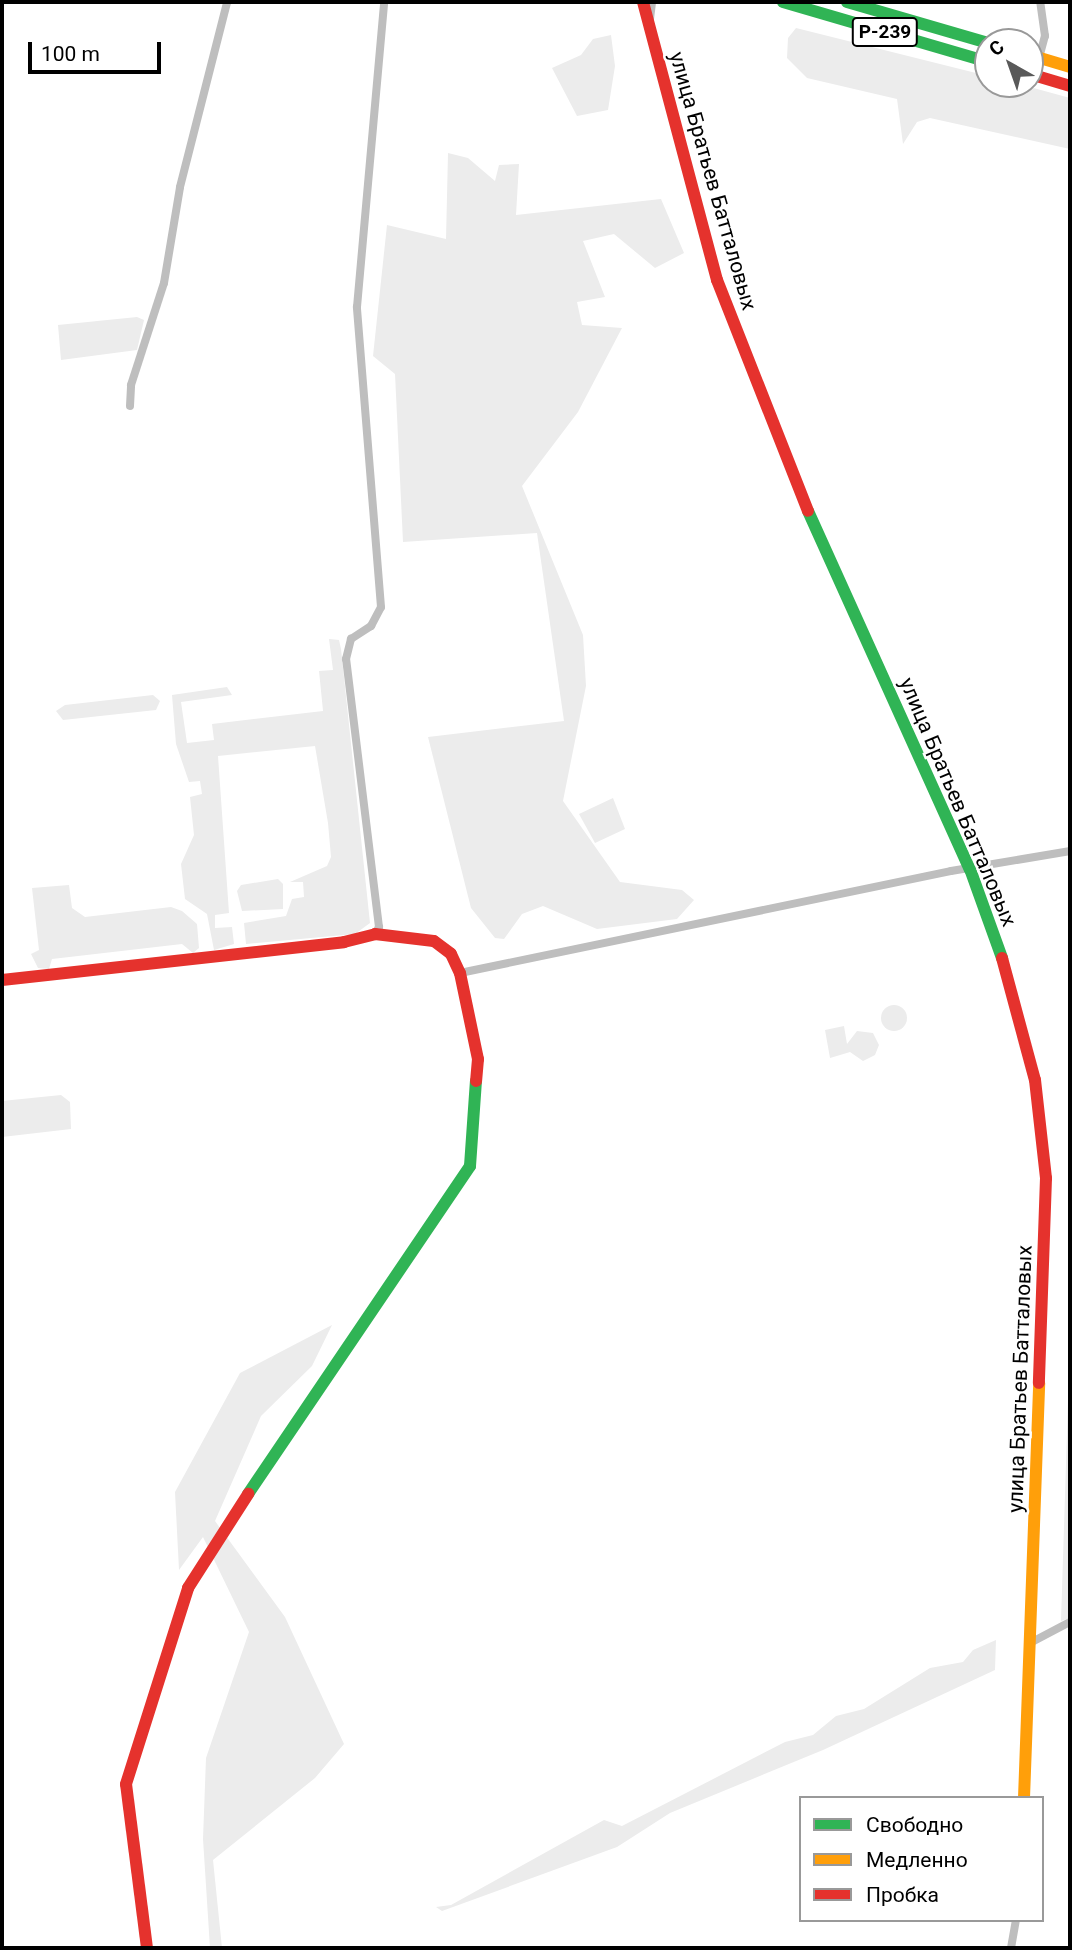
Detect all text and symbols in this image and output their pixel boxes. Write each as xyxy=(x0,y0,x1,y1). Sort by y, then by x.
road number: Р-239 xyxy=(852,16,918,48)
scale bar xyxy=(32,28,164,72)
north arrow xyxy=(974,28,1044,98)
text: С xyxy=(984,35,1009,61)
text: 100 m xyxy=(41,42,100,66)
street label: улица Братьев Батталовых xyxy=(664,49,762,313)
street label: улица Братьев Батталовых xyxy=(894,674,1022,930)
street label: улица Братьев Батталовых xyxy=(1003,1245,1037,1513)
legend xyxy=(799,1796,1044,1922)
text: Свободно xyxy=(866,1813,963,1837)
text: Медленно xyxy=(866,1848,968,1872)
text: Пробка xyxy=(866,1883,939,1907)

